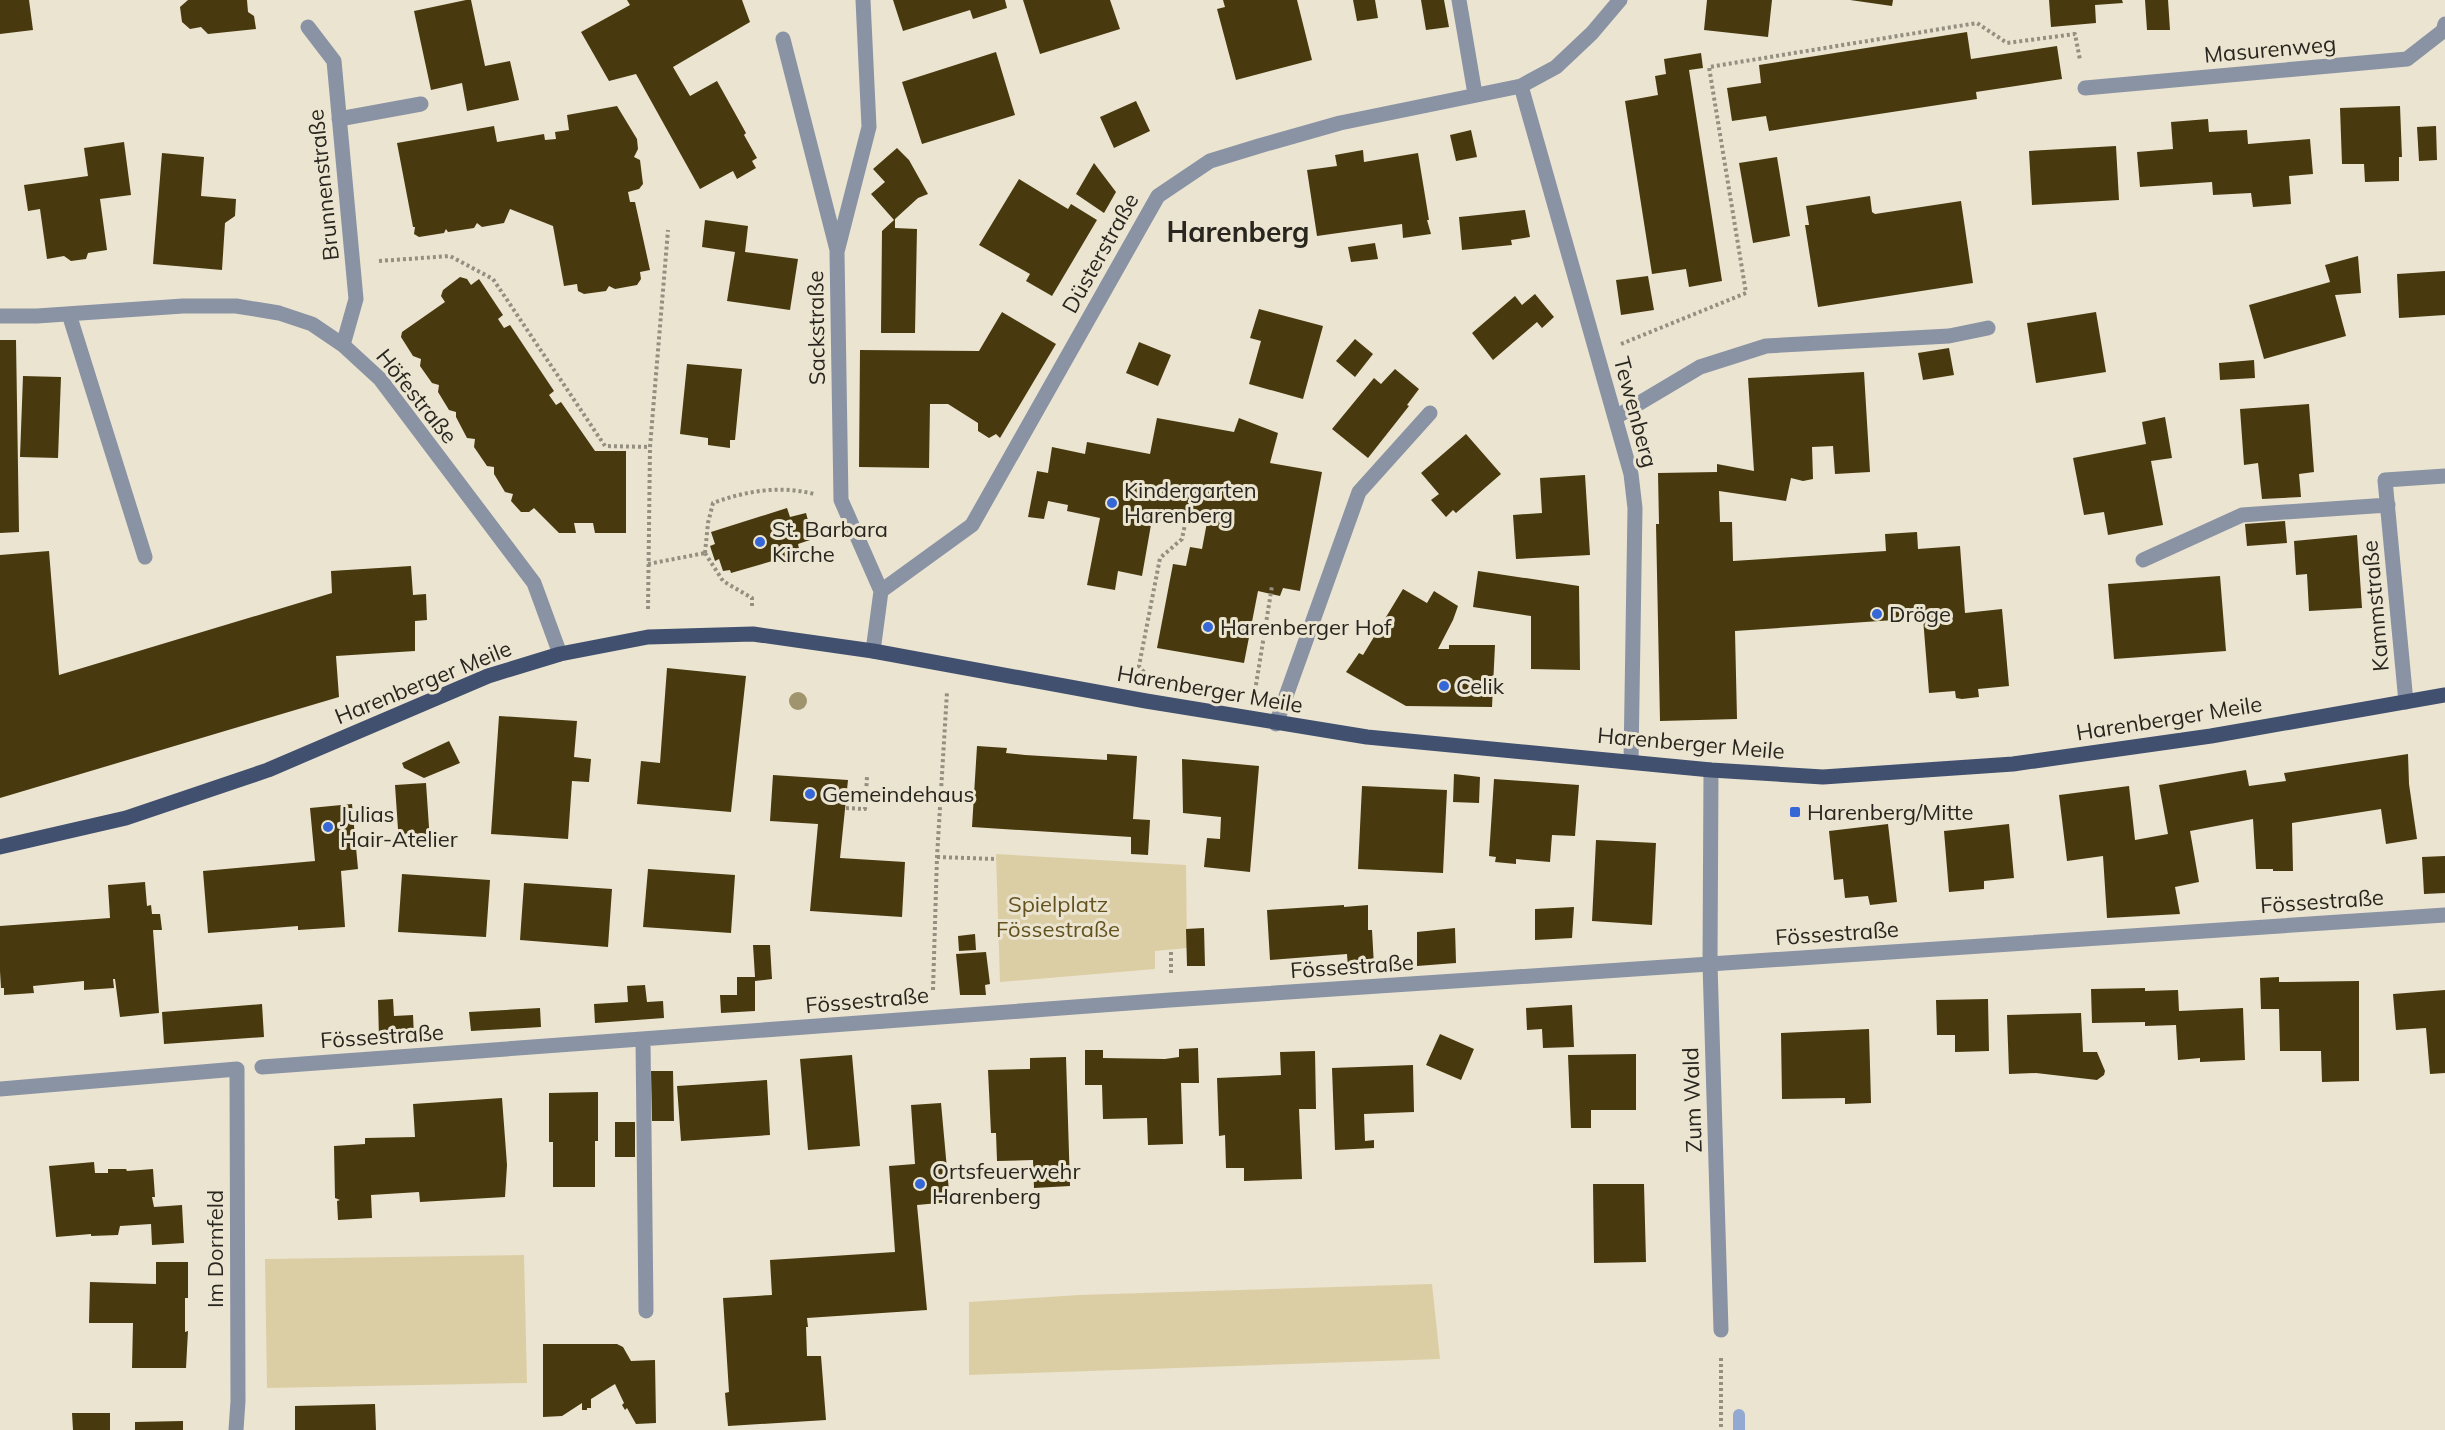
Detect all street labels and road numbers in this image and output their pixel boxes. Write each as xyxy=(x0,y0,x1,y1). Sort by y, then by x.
street label: Masurenweg xyxy=(2203,29,2337,69)
street label: Brunnenstraße xyxy=(301,108,345,262)
street label: Düsterstraße xyxy=(1056,188,1144,318)
street label: Sackstraße xyxy=(801,271,831,385)
street label: Höfestraße xyxy=(370,343,464,449)
street label: Tewenberg xyxy=(1608,354,1664,470)
street label: Kammstraße xyxy=(2355,539,2395,673)
street label: Harenberger Meile xyxy=(331,634,515,730)
street label: Harenberger Meile xyxy=(1115,659,1305,719)
street label: Harenberger Meile xyxy=(2074,689,2264,747)
street label: Harenberger Meile xyxy=(1596,721,1786,765)
street label: Fössestraße xyxy=(2259,883,2385,919)
street label: Fössestraße xyxy=(1774,915,1900,951)
street label: Fössestraße xyxy=(1289,948,1415,984)
street label: Fössestraße xyxy=(804,981,930,1019)
street label: Fössestraße xyxy=(319,1018,445,1054)
street label: Zum Wald xyxy=(1676,1047,1708,1153)
street label: Im Dornfeld xyxy=(201,1190,229,1308)

